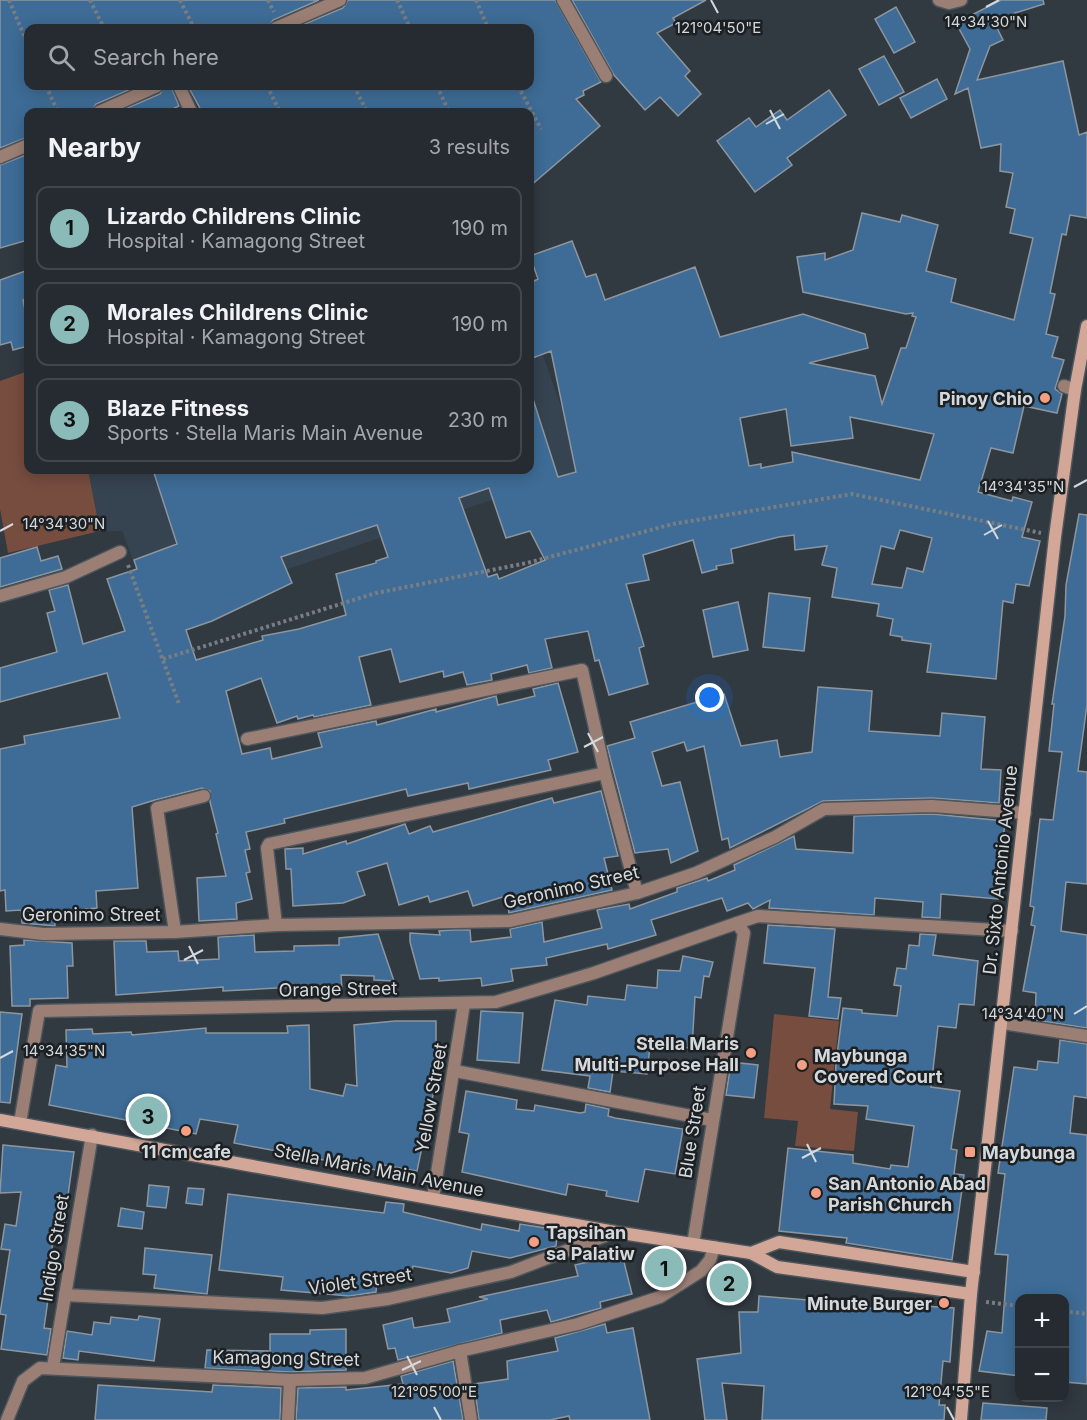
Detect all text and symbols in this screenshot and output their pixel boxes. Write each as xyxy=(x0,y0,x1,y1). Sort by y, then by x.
text: 14°34'30"N xyxy=(945,12,1027,31)
text: 121°04'50"E xyxy=(675,18,761,37)
search box xyxy=(24,24,534,90)
icon: search xyxy=(45,41,78,74)
text: Search here xyxy=(93,44,219,70)
text: Nearby xyxy=(48,132,141,163)
text: 3 results xyxy=(429,135,510,159)
text: Lizardo Childrens Clinic xyxy=(107,203,361,229)
text: 1 xyxy=(65,216,74,240)
text: 190 m xyxy=(452,216,508,240)
text: Hospital · Kamagong Street xyxy=(107,229,365,253)
text: Morales Childrens Clinic xyxy=(107,299,368,325)
text: 2 xyxy=(63,312,76,336)
text: 190 m xyxy=(452,312,508,336)
text: Hospital · Kamagong Street xyxy=(107,325,365,349)
place label: Pinoy Chio xyxy=(939,388,1033,409)
marker: Pinoy Chio xyxy=(1038,391,1052,405)
text: Blaze Fitness xyxy=(107,395,249,421)
text: 3 xyxy=(63,408,76,432)
text: 230 m xyxy=(448,408,508,432)
text: Sports · Stella Maris Main Avenue xyxy=(107,421,423,445)
text: 14°34'35"N xyxy=(982,477,1064,496)
text: 14°34'30"N xyxy=(23,514,105,533)
your location xyxy=(695,683,724,712)
street label: Dr. Sixto Antonio Avenue xyxy=(979,764,1021,976)
street label: Geronimo Street xyxy=(501,861,641,913)
street label: Geronimo Street xyxy=(22,904,160,925)
street label: Orange Street xyxy=(278,977,398,1001)
text: 14°34'40"N xyxy=(982,1004,1064,1023)
place label: Stella Maris Multi-Purpose Hall xyxy=(575,1033,739,1075)
text: 14°34'35"N xyxy=(23,1041,105,1060)
street label: Yellow Street xyxy=(411,1041,451,1155)
place label: Maybunga Covered Court xyxy=(814,1045,943,1087)
marker: Stella Maris Multi-Purpose Hall xyxy=(744,1046,758,1060)
marker: Maybunga Covered Court xyxy=(795,1058,809,1072)
street label: Blue Street xyxy=(674,1084,710,1180)
pin: 3 xyxy=(128,1094,168,1138)
marker: 11 cm cafe xyxy=(179,1124,193,1138)
street label: Stella Maris Main Avenue xyxy=(272,1139,486,1201)
place label: 11 cm cafe xyxy=(141,1141,231,1162)
place label: Maybunga xyxy=(982,1142,1075,1163)
marker: Maybunga xyxy=(963,1145,977,1159)
place label: San Antonio Abad Parish Church xyxy=(828,1173,986,1215)
marker: San Antonio Abad Parish Church xyxy=(809,1186,823,1200)
street label: Indigo Street xyxy=(35,1193,73,1303)
place label: Tapsihan sa Palatiw xyxy=(546,1222,635,1264)
marker: Tapsihan sa Palatiw xyxy=(527,1235,541,1249)
pin: 1 xyxy=(644,1246,684,1290)
pin: 2 xyxy=(710,1260,748,1306)
street label: Violet Street xyxy=(307,1263,413,1299)
place label: Minute Burger xyxy=(807,1293,932,1314)
map controls xyxy=(1015,1294,1069,1402)
button: + xyxy=(1015,1294,1069,1348)
marker: Minute Burger xyxy=(937,1296,951,1310)
street label: Kamagong Street xyxy=(212,1346,360,1370)
button: − xyxy=(1015,1348,1069,1402)
text: 121°05'00"E xyxy=(391,1382,477,1401)
text: 121°04'55"E xyxy=(904,1382,990,1401)

